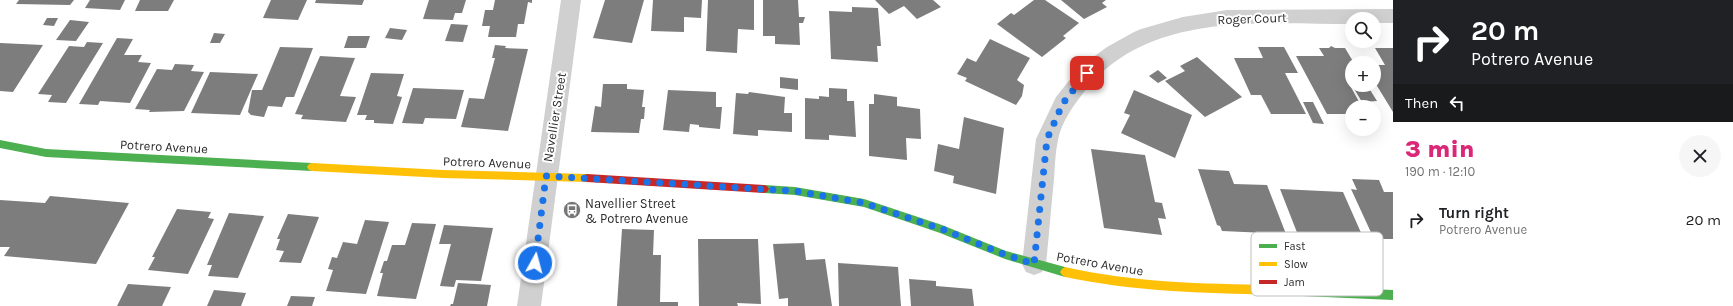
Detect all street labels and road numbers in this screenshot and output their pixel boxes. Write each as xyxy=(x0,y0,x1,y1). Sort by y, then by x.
street label: Roger Court xyxy=(1217,10,1287,27)
street label: Navellier Street xyxy=(540,71,569,163)
street label: Potrero Avenue xyxy=(120,137,209,156)
street label: Potrero Avenue xyxy=(443,153,532,172)
street label: Potrero Avenue xyxy=(1055,248,1145,279)

